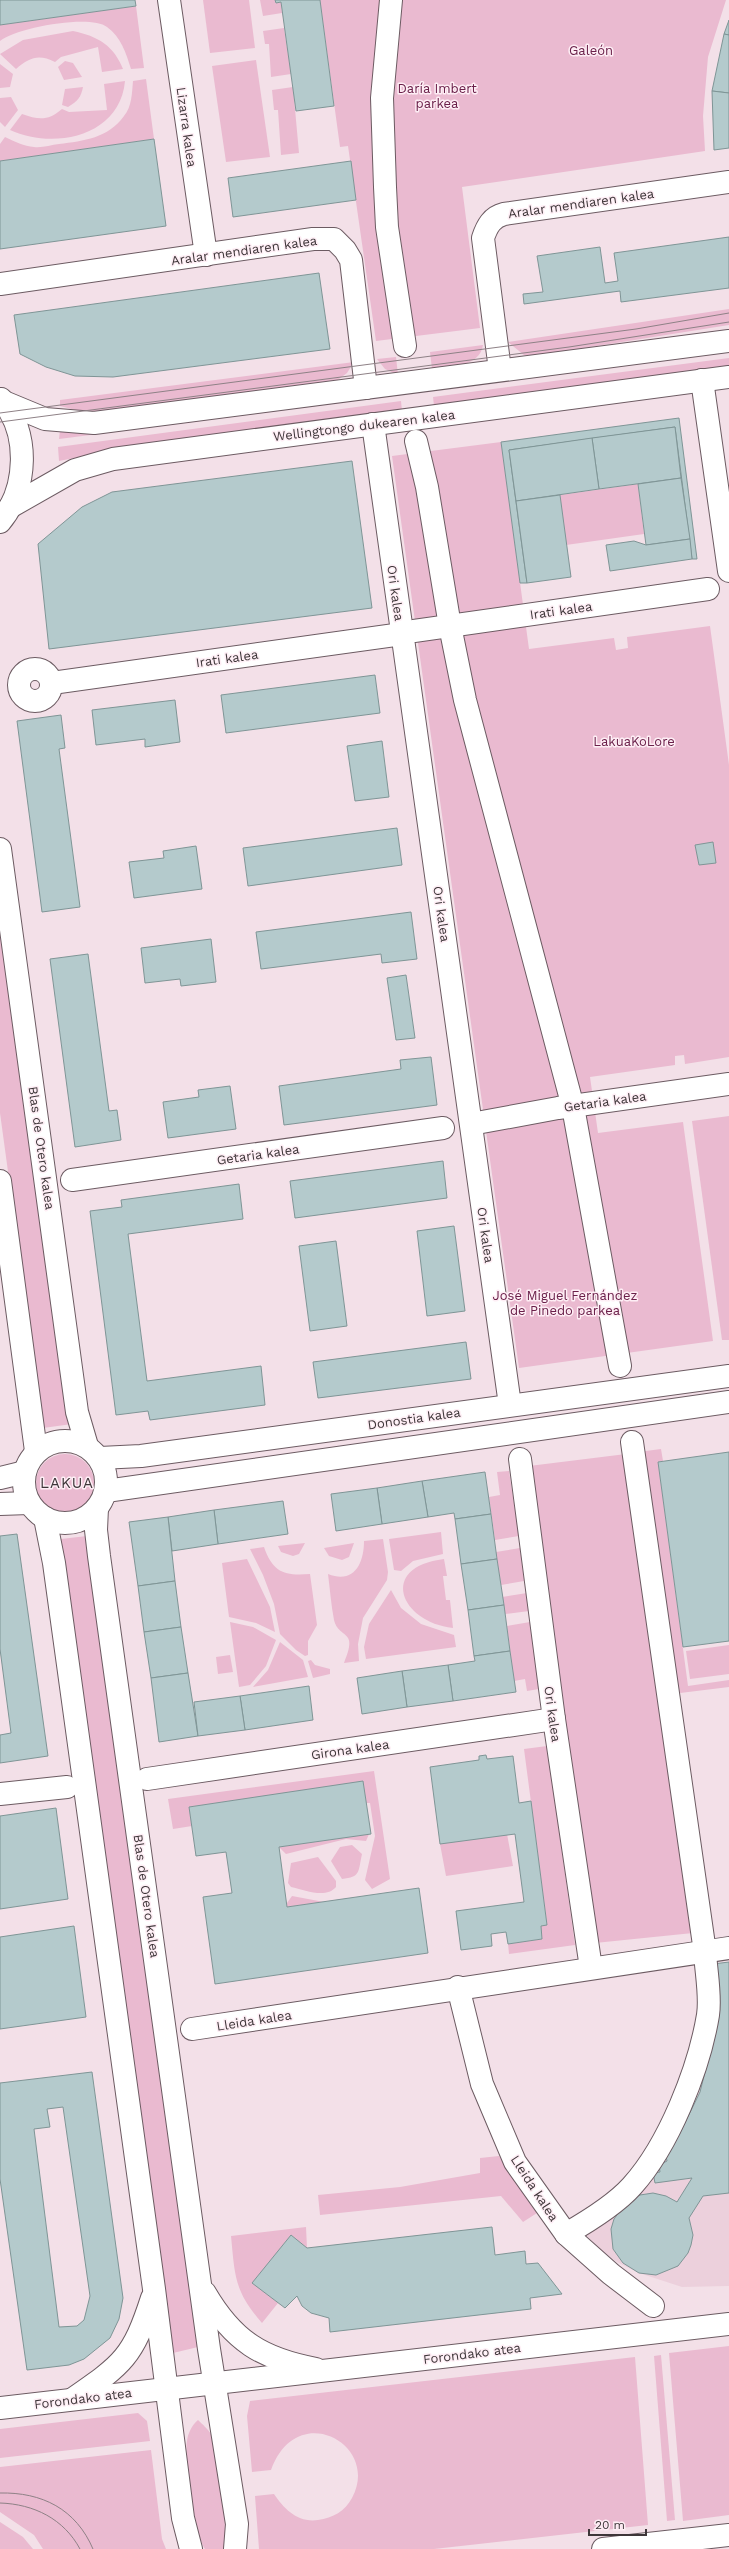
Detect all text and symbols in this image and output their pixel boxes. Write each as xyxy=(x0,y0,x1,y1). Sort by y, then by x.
park label: Galeón xyxy=(569,43,613,58)
park label: Daría Imbert parkea xyxy=(397,81,477,111)
street label: Lizarra kalea xyxy=(173,86,200,169)
street label: Aralar mendiaren kalea xyxy=(507,186,656,221)
street label: Aralar mendiaren kalea xyxy=(170,233,319,268)
street label: Wellingtongo dukearen kalea xyxy=(272,407,456,444)
street label: Ori kalea xyxy=(384,564,407,623)
street label: Irati kalea xyxy=(529,599,594,622)
street label: Irati kalea xyxy=(195,647,260,670)
park label: LakuaKoLore xyxy=(593,734,675,749)
street label: Ori kalea xyxy=(430,885,453,944)
street label: Blas de Otero kalea xyxy=(25,1085,58,1211)
street label: Getaria kalea xyxy=(563,1088,648,1115)
street label: Getaria kalea xyxy=(216,1141,301,1168)
street label: Ori kalea xyxy=(474,1206,497,1265)
park label: José Miguel Fernández de Pinedo parkea xyxy=(493,1288,637,1318)
street label: Donostia kalea xyxy=(367,1404,462,1432)
district label: LAKUA xyxy=(40,1474,94,1492)
street label: Ori kalea xyxy=(541,1685,564,1744)
street label: Girona kalea xyxy=(310,1737,391,1762)
street label: Blas de Otero kalea xyxy=(130,1833,163,1959)
street label: Lleida kalea xyxy=(215,2007,293,2034)
street label: Lleida kalea xyxy=(508,2152,562,2225)
street label: Forondako atea xyxy=(422,2340,522,2367)
street label: Forondako atea xyxy=(33,2385,133,2412)
scale bar xyxy=(589,2511,646,2537)
text: 20 m xyxy=(595,2518,625,2532)

